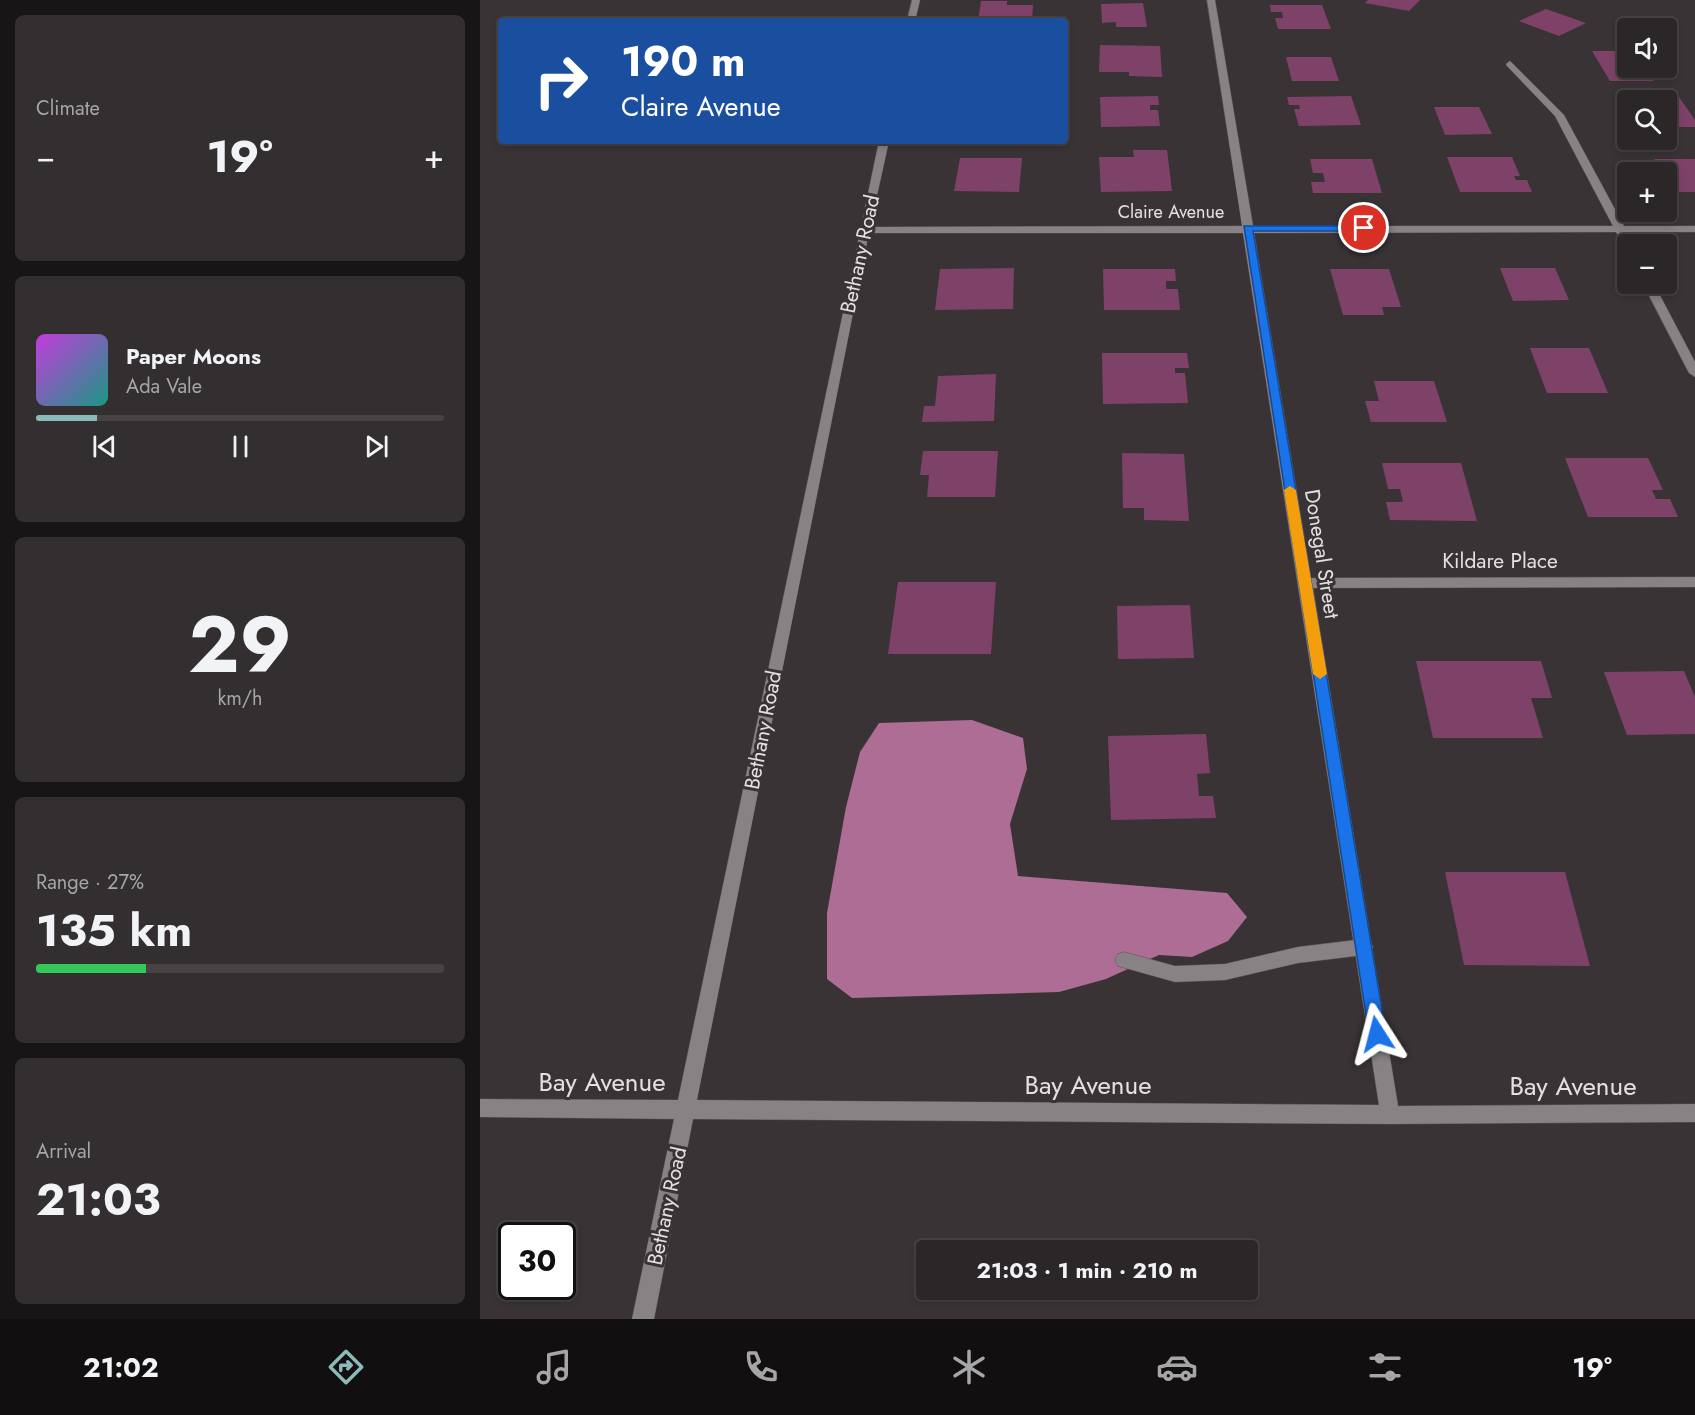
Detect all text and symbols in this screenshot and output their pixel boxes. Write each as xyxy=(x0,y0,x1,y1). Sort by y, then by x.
map controls xyxy=(1617,18,1677,294)
button: sound xyxy=(1617,18,1677,78)
text: 190 m xyxy=(621,31,745,92)
icon: right xyxy=(522,42,600,120)
text: Claire Avenue xyxy=(621,87,781,126)
button: search xyxy=(1617,90,1677,150)
text: Climate xyxy=(36,94,100,123)
text: 19° xyxy=(206,124,273,189)
text: − xyxy=(36,133,55,180)
text: + xyxy=(424,133,444,180)
button: + xyxy=(1617,162,1677,222)
street label: Bethany Road xyxy=(833,192,887,316)
street label: Claire Avenue xyxy=(1118,199,1224,225)
pin xyxy=(1338,202,1389,253)
icon: arrive xyxy=(1347,211,1380,244)
button: − xyxy=(1617,234,1677,294)
text: Paper Moons xyxy=(126,340,261,372)
text: Ada Vale xyxy=(126,372,202,401)
icon: previous xyxy=(88,430,121,463)
icon: pause xyxy=(224,430,257,463)
icon: next xyxy=(360,430,393,463)
street label: Donegal Street xyxy=(1297,487,1347,621)
street label: Kildare Place xyxy=(1442,546,1558,576)
text: 29 xyxy=(188,589,292,701)
street label: Bethany Road xyxy=(737,668,789,792)
text: km/h xyxy=(217,684,263,713)
text: Range · 27% xyxy=(36,868,144,897)
text: 135 km xyxy=(36,898,192,963)
position arrow xyxy=(1345,1002,1409,1066)
street label: Bay Avenue xyxy=(538,1063,666,1101)
street label: Bay Avenue xyxy=(1024,1066,1152,1104)
street label: Bay Avenue xyxy=(1509,1067,1637,1105)
text: Arrival xyxy=(36,1137,91,1166)
street label: Bethany Road xyxy=(640,1144,694,1268)
text: 21:03 xyxy=(36,1167,161,1232)
speed limit sign: 30 xyxy=(498,1222,576,1300)
text: 21:03 · 1 min · 210 m xyxy=(977,1254,1197,1286)
icon: directions xyxy=(325,1346,367,1388)
icon: music xyxy=(533,1346,575,1388)
icon: phone xyxy=(740,1346,782,1388)
icon: climate xyxy=(948,1346,990,1388)
icon: car xyxy=(1156,1346,1198,1388)
icon: filters xyxy=(1364,1346,1406,1388)
text: 21:02 xyxy=(83,1348,159,1387)
text: 19° xyxy=(1572,1348,1612,1387)

